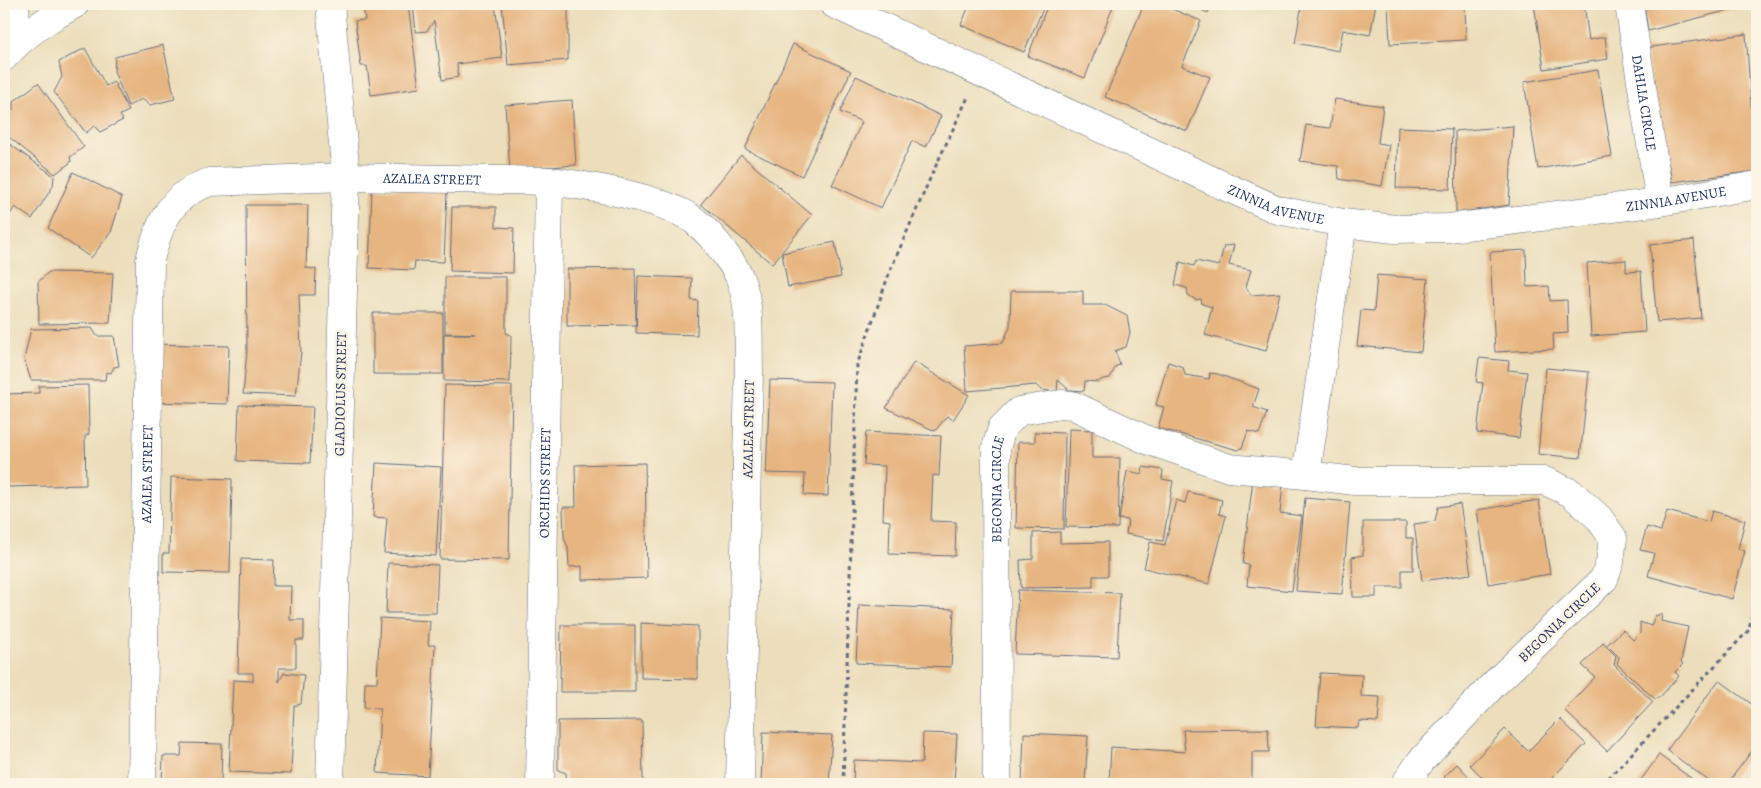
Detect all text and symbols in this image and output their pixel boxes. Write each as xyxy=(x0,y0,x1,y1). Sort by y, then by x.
street label: DAHLIA CIRCLE xyxy=(1627,53,1661,152)
street label: AZALEA STREET xyxy=(382,169,482,190)
street label: ZINNIA AVENUE xyxy=(1224,180,1326,229)
street label: ZINNIA AVENUE xyxy=(1625,182,1728,216)
street label: GLADIOLUS STREET xyxy=(330,331,351,456)
street label: AZALEA STREET xyxy=(738,379,759,479)
street label: AZALEA STREET xyxy=(137,424,157,524)
street label: ORCHIDS STREET xyxy=(535,427,555,538)
street label: BEGONIA CIRCLE xyxy=(987,433,1009,543)
street label: BEGONIA CIRCLE xyxy=(1514,578,1605,666)

